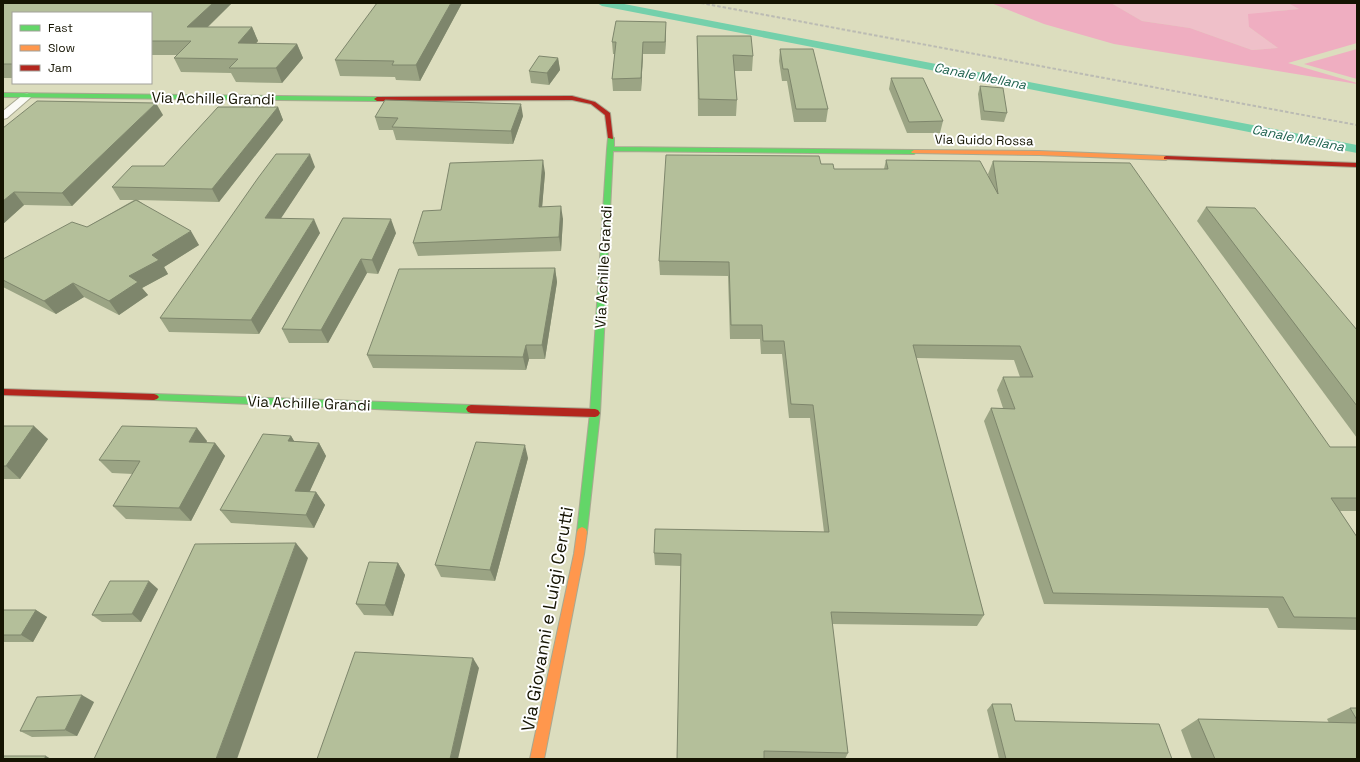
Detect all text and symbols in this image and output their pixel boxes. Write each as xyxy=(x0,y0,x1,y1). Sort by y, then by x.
legend xyxy=(12,12,152,84)
text: Fast xyxy=(48,20,73,36)
text: Slow xyxy=(48,40,75,56)
water label: Canale Mellana xyxy=(932,59,1028,93)
text: Jam xyxy=(48,60,72,76)
street label: Via Achille Grandi xyxy=(151,87,275,109)
water label: Canale Mellana xyxy=(1250,121,1346,155)
street label: Via Guido Rossa xyxy=(934,131,1034,149)
street label: Via Achille Grandi xyxy=(590,205,616,329)
street label: Via Achille Grandi xyxy=(247,391,371,415)
street label: Via Giovanni e Luigi Cerutti xyxy=(516,505,578,733)

